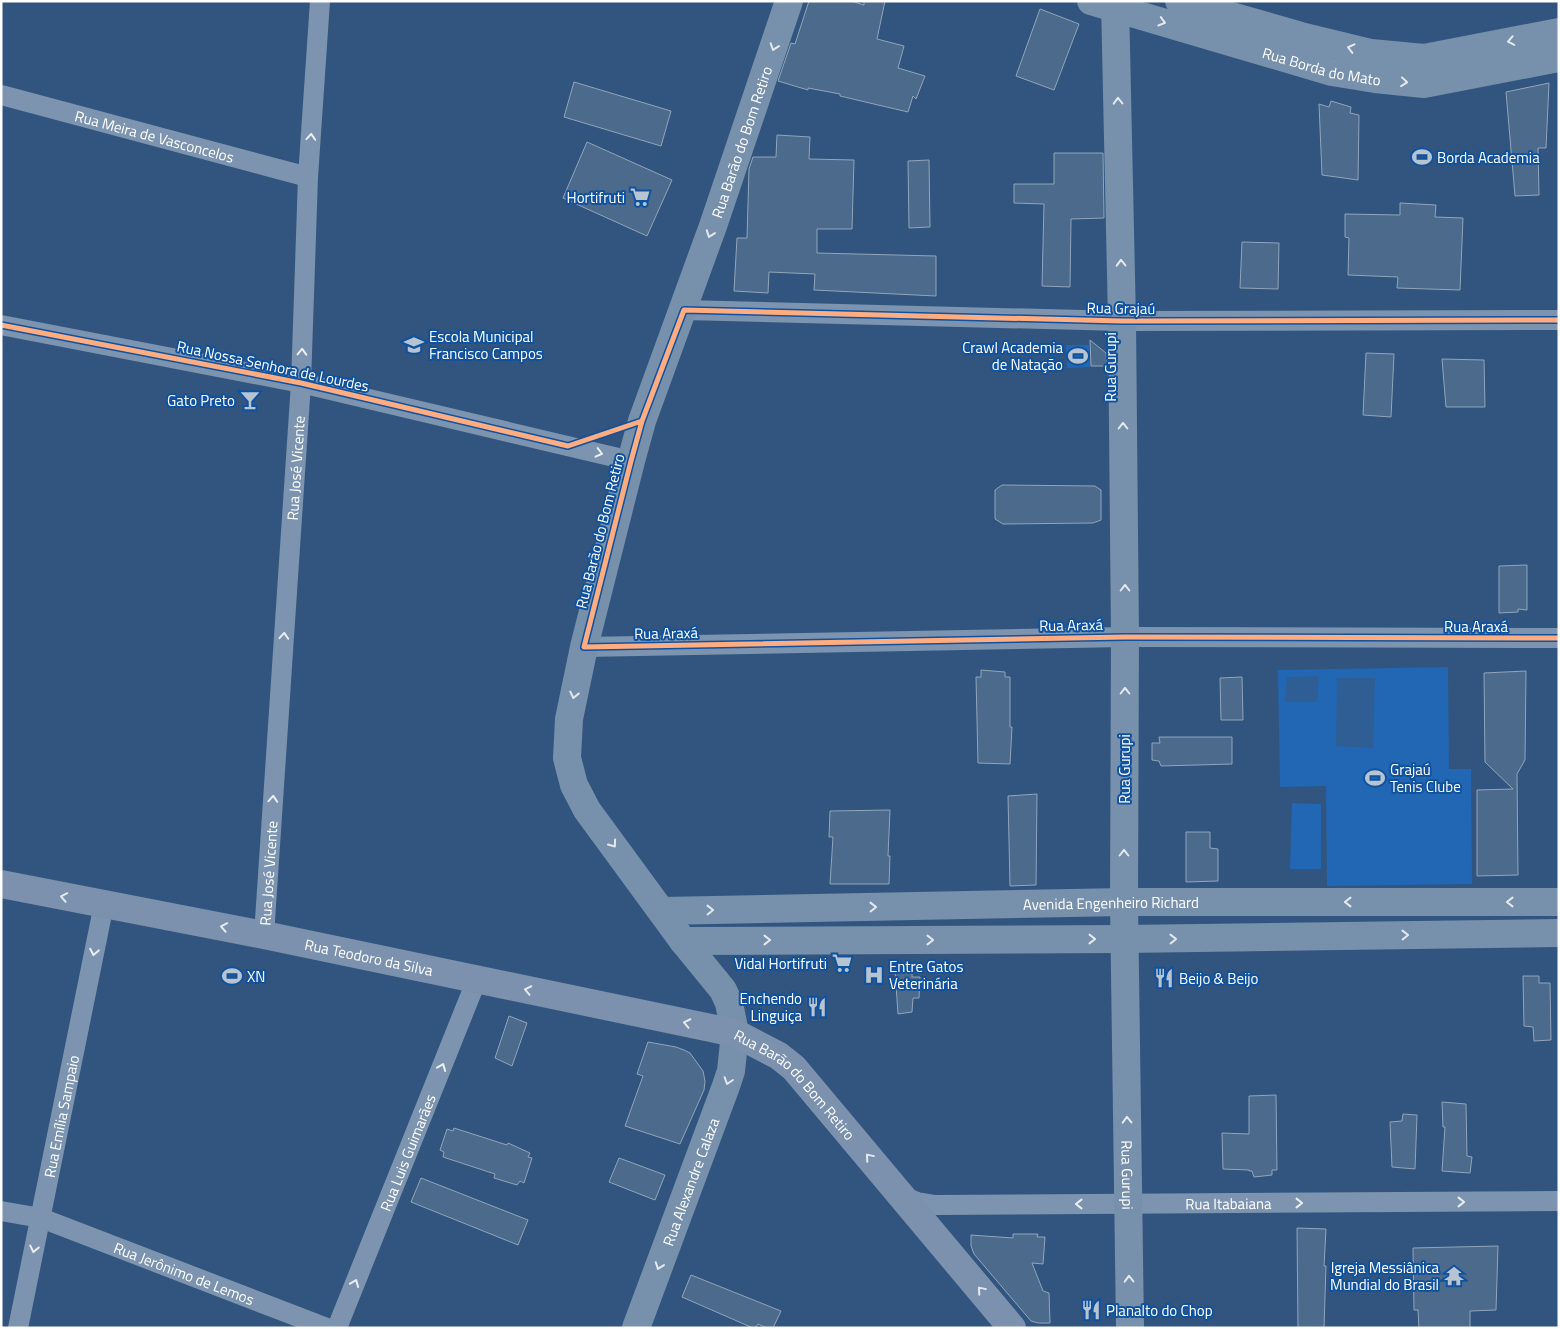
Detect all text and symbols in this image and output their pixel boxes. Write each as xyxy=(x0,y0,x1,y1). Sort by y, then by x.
one-way arrow xyxy=(1158,16,1166,26)
one-way arrow xyxy=(1507,35,1515,46)
street label: Rua Borda do Mato xyxy=(1260,41,1382,91)
one-way arrow xyxy=(770,43,780,51)
one-way arrow xyxy=(1346,43,1355,54)
street label: Rua Barão do Bom Retiro xyxy=(705,63,778,221)
one-way arrow xyxy=(1401,76,1409,87)
one-way arrow xyxy=(1112,96,1123,104)
street label: Rua Meira de Vasconcelos xyxy=(72,104,237,168)
one-way arrow xyxy=(305,133,316,141)
sports icon: Borda Academia xyxy=(1411,146,1433,168)
place label: Borda Academia xyxy=(1437,146,1540,169)
place label: Hortifruti xyxy=(567,186,625,209)
supermarket icon: Hortifruti xyxy=(629,186,651,208)
one-way arrow xyxy=(706,230,716,238)
one-way arrow xyxy=(1116,259,1126,266)
street label: Rua Grajaú xyxy=(1086,296,1156,320)
place label: Escola Municipal Francisco Campos xyxy=(429,325,543,365)
street label: Rua Gurupi xyxy=(1099,332,1122,402)
street label: Rua Nossa Senhora de Lourdes xyxy=(175,334,371,398)
school or university icon: Escola Municipal Francisco Campos xyxy=(403,334,425,356)
place label: Crawl Academia de Natação xyxy=(962,336,1063,376)
sports icon: Crawl Academia de Natação xyxy=(1067,345,1089,367)
one-way arrow xyxy=(296,348,307,356)
place label: Gato Preto xyxy=(167,389,235,412)
bar icon: Gato Preto xyxy=(239,389,261,411)
street label: Rua José Vicente xyxy=(280,415,310,521)
one-way arrow xyxy=(1118,421,1128,429)
one-way arrow xyxy=(595,448,603,458)
street label: Rua Barão do Bom Retiro xyxy=(570,451,630,611)
one-way arrow xyxy=(1120,584,1130,592)
street label: Rua Araxá xyxy=(1039,613,1104,637)
street label: Rua Araxá xyxy=(1444,615,1508,638)
street label: Rua Araxá xyxy=(634,621,699,645)
one-way arrow xyxy=(278,632,289,640)
one-way arrow xyxy=(1120,687,1130,694)
one-way arrow xyxy=(569,690,580,699)
street label: Rua Gurupi xyxy=(1113,734,1136,804)
place label: Grajaú Tenis Clube xyxy=(1390,758,1461,798)
sports icon: Grajaú Tenis Clube xyxy=(1364,767,1386,789)
one-way arrow xyxy=(268,794,279,802)
street label: Rua José Vicente xyxy=(253,820,283,926)
one-way arrow xyxy=(607,838,615,847)
one-way arrow xyxy=(1119,849,1129,857)
street label: Avenida Engenheiro Richard xyxy=(1023,890,1199,915)
one-way arrow xyxy=(60,892,69,902)
one-way arrow xyxy=(1343,897,1351,907)
one-way arrow xyxy=(1506,897,1514,907)
one-way arrow xyxy=(870,902,877,912)
one-way arrow xyxy=(707,905,715,916)
one-way arrow xyxy=(220,922,228,933)
one-way arrow xyxy=(1402,930,1410,940)
street label: Rua Teodoro da Silva xyxy=(303,932,436,981)
one-way arrow xyxy=(1169,933,1177,944)
one-way arrow xyxy=(1088,934,1096,944)
one-way arrow xyxy=(764,935,771,945)
one-way arrow xyxy=(926,935,934,945)
one-way arrow xyxy=(89,948,100,957)
place label: Vidal Hortifruti xyxy=(734,952,827,975)
supermarket icon: Vidal Hortifruti xyxy=(831,952,853,974)
place label: Entre Gatos Veterinária xyxy=(889,955,963,995)
hospital icon: Entre Gatos Veterinária xyxy=(863,964,885,986)
sports icon: XN xyxy=(221,965,243,987)
place label: XN xyxy=(247,965,266,988)
restaurant icon: Beijo & Beijo xyxy=(1153,967,1175,989)
place label: Beijo & Beijo xyxy=(1179,967,1259,990)
one-way arrow xyxy=(524,985,532,996)
place label: Enchendo Linguiça xyxy=(740,987,802,1027)
restaurant icon: Enchendo Linguiça xyxy=(806,996,828,1018)
one-way arrow xyxy=(683,1018,692,1029)
street label: Rua Barão do Bom Retiro xyxy=(730,1023,861,1145)
street label: Rua Emília Sampaio xyxy=(37,1053,85,1180)
one-way arrow xyxy=(436,1063,446,1072)
one-way arrow xyxy=(723,1077,733,1085)
street label: Rua Luis Guimarães xyxy=(374,1090,441,1215)
street label: Rua Alexandre Calaza xyxy=(656,1114,725,1249)
one-way arrow xyxy=(1121,1116,1132,1124)
street label: Rua Gurupi xyxy=(1116,1140,1140,1210)
one-way arrow xyxy=(866,1154,875,1163)
street label: Rua Itabaiana xyxy=(1185,1191,1272,1215)
one-way arrow xyxy=(1458,1197,1466,1207)
one-way arrow xyxy=(1296,1198,1303,1208)
one-way arrow xyxy=(1075,1199,1082,1209)
street label: Rua Jerônimo de Lemos xyxy=(111,1236,258,1311)
one-way arrow xyxy=(30,1244,40,1253)
place label: Igreja Messiânica Mundial do Brasil xyxy=(1330,1256,1439,1296)
one-way arrow xyxy=(655,1262,665,1270)
temple icon: Igreja Messiânica Mundial do Brasil xyxy=(1443,1265,1465,1287)
one-way arrow xyxy=(1124,1275,1134,1282)
one-way arrow xyxy=(349,1279,359,1287)
one-way arrow xyxy=(977,1287,986,1296)
restaurant icon: Planalto do Chop xyxy=(1080,1299,1102,1321)
place label: Planalto do Chop xyxy=(1106,1299,1213,1322)

